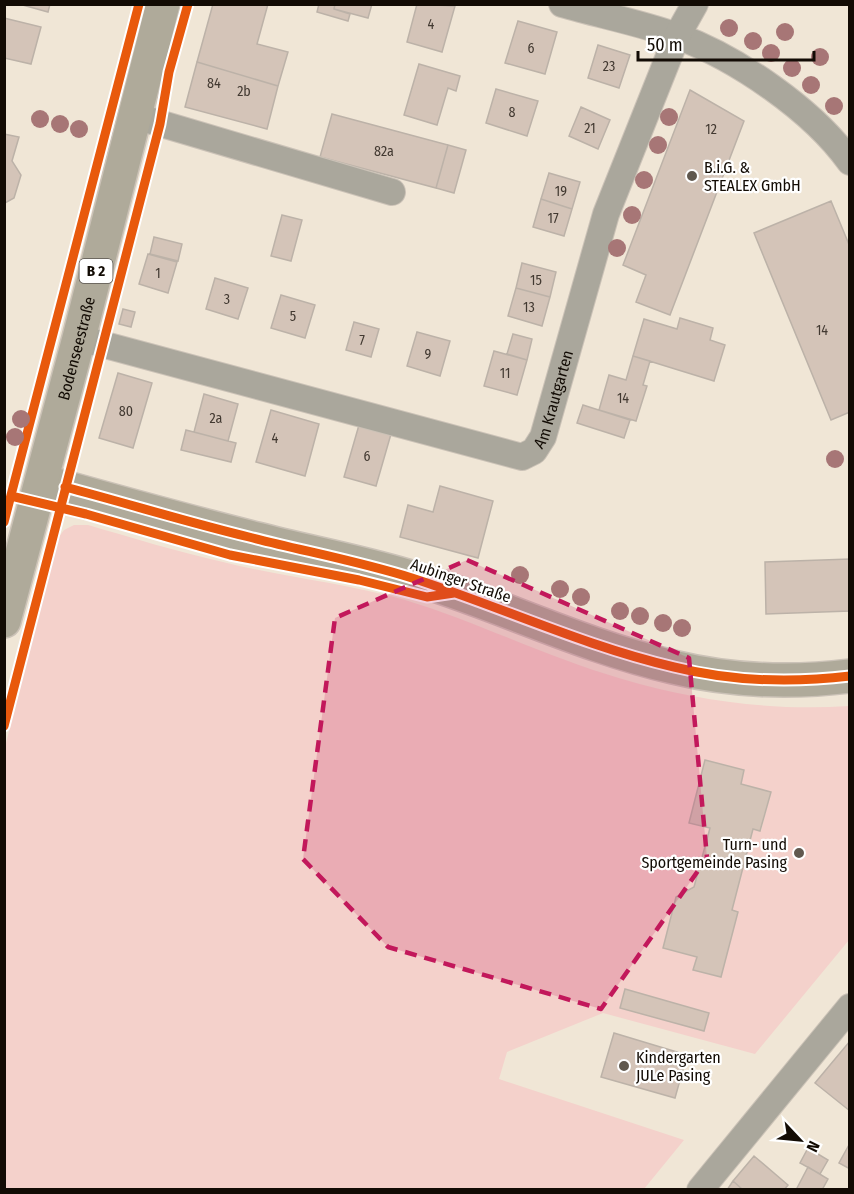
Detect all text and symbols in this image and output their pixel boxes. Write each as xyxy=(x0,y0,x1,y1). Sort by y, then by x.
house number: 4 xyxy=(428,16,435,33)
scale bar xyxy=(638,24,814,62)
text: 50 m xyxy=(647,34,683,56)
house number: 6 xyxy=(528,40,535,57)
house number: 23 xyxy=(603,58,615,75)
house number: 84 xyxy=(207,75,221,92)
house number: 2b xyxy=(237,83,251,100)
house number: 8 xyxy=(509,104,516,121)
house number: 21 xyxy=(584,120,596,137)
house number: 12 xyxy=(705,121,717,138)
house number: 82a xyxy=(374,143,394,160)
place label: B.i.G. & STEALEX GmbH xyxy=(704,158,801,195)
marker: B.i.G. & STEALEX GmbH xyxy=(685,169,699,183)
house number: 19 xyxy=(555,183,567,200)
house number: 17 xyxy=(547,210,559,227)
road number: B 2 xyxy=(80,259,112,283)
house number: 1 xyxy=(155,265,161,282)
house number: 15 xyxy=(530,272,542,289)
house number: 3 xyxy=(224,291,230,308)
street label: Bodenseestraße xyxy=(54,295,99,402)
house number: 13 xyxy=(523,299,535,316)
house number: 5 xyxy=(290,308,296,325)
house number: 14 xyxy=(816,322,828,339)
house number: 7 xyxy=(359,332,365,349)
house number: 9 xyxy=(425,346,432,363)
street label: Am Krautgarten xyxy=(529,348,577,452)
house number: 11 xyxy=(500,365,510,382)
house number: 14 xyxy=(617,390,629,407)
house number: 80 xyxy=(119,403,133,420)
house number: 2a xyxy=(210,410,223,427)
house number: 4 xyxy=(272,430,279,447)
house number: 6 xyxy=(364,448,371,465)
street label: Aubinger Straße xyxy=(408,554,514,607)
place label: Turn- und Sportgemeinde Pasing xyxy=(641,835,787,872)
marker: Turn- und Sportgemeinde Pasing xyxy=(792,846,806,860)
place label: Kindergarten JULe Pasing xyxy=(636,1048,721,1085)
marker: Kindergarten JULe Pasing xyxy=(617,1059,631,1073)
north arrow xyxy=(770,1110,830,1170)
text: N xyxy=(802,1138,824,1155)

